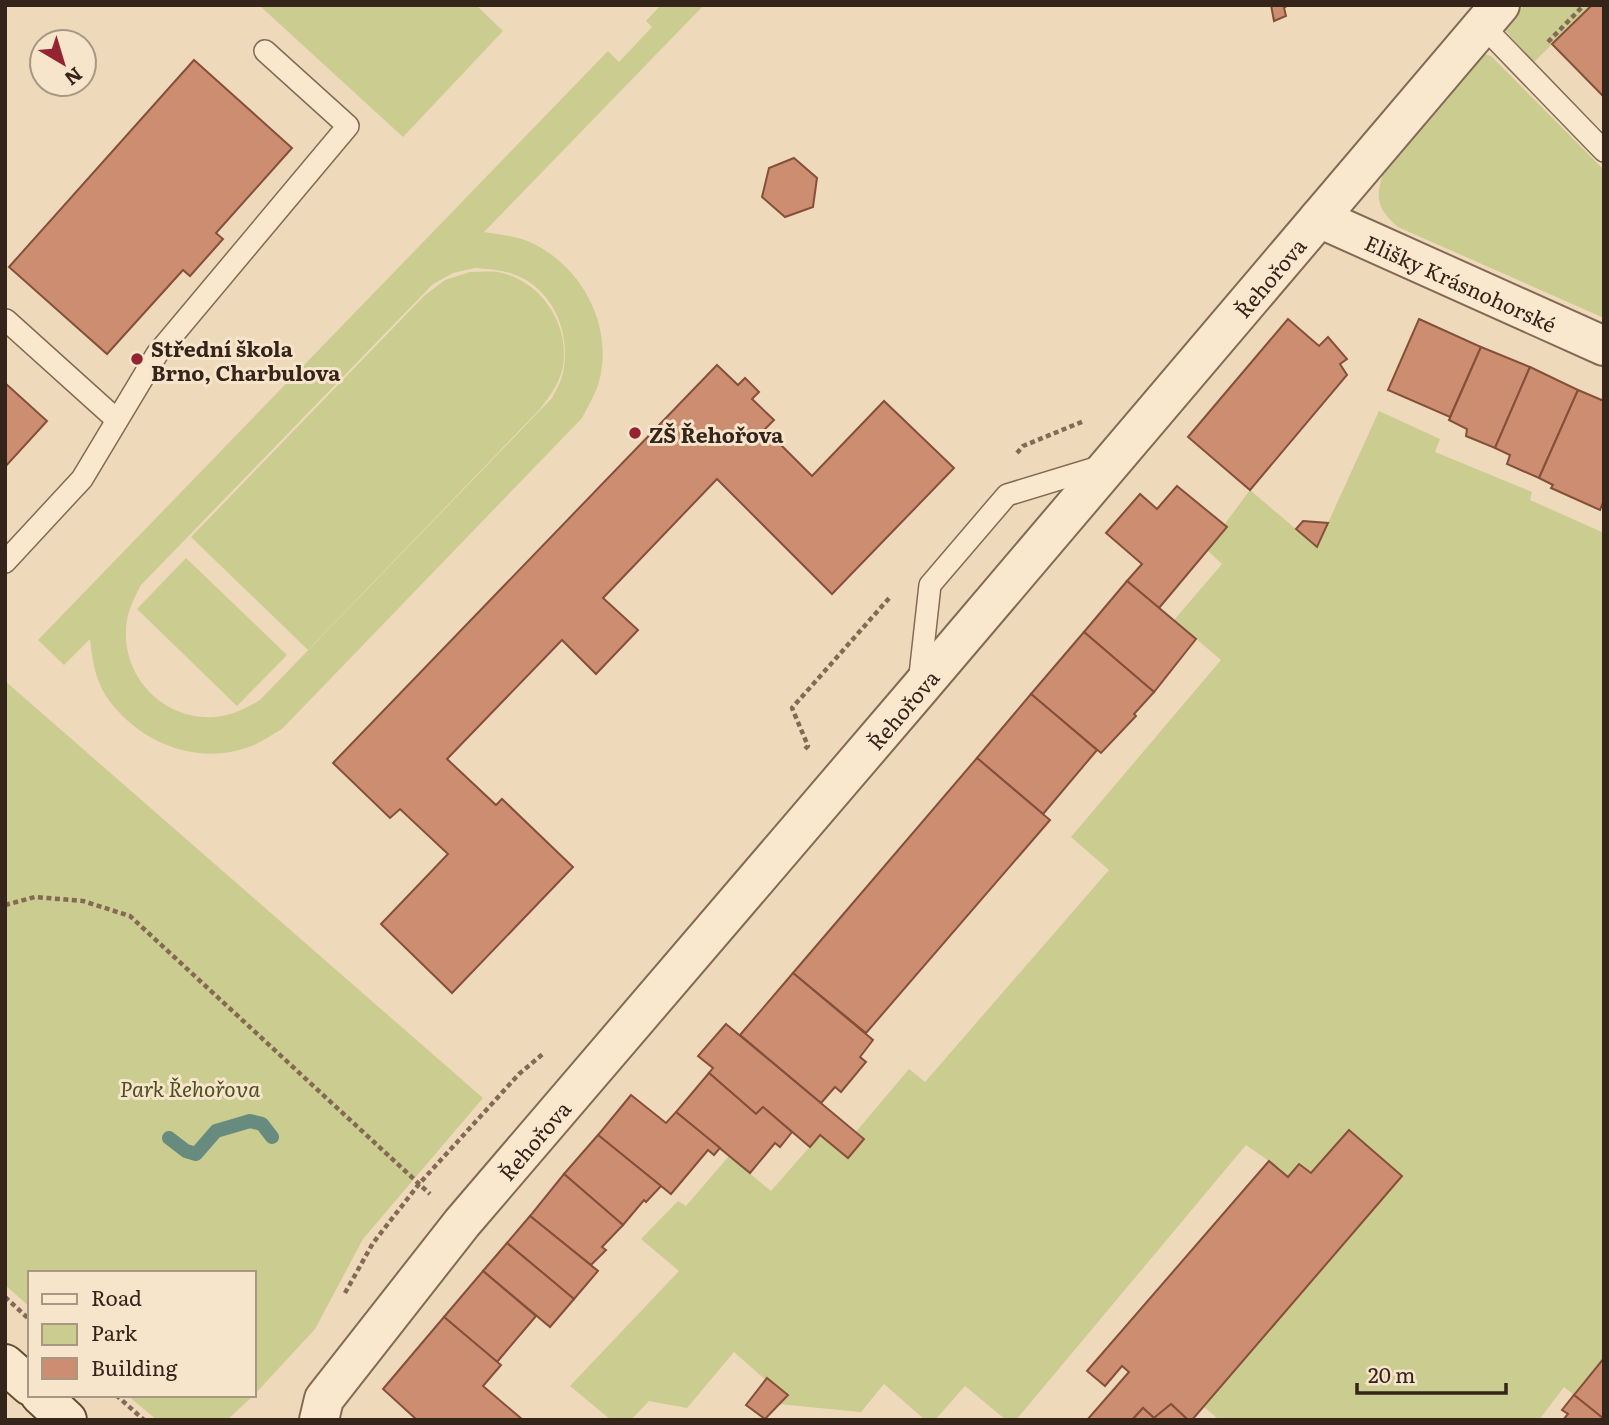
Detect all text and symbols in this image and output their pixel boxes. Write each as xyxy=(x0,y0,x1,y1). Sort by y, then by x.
north arrow xyxy=(28,28,98,98)
text: N xyxy=(59,61,89,93)
street label: Elišky Krásnohorské xyxy=(1361,225,1562,338)
street label: Řehořova xyxy=(1226,230,1313,323)
place label: Střední škola Brno, Charbulova xyxy=(151,332,341,387)
marker: Střední škola Brno, Charbulova xyxy=(129,351,145,367)
place label: ZŠ Řehořova xyxy=(649,418,784,449)
marker: ZŠ Řehořova xyxy=(627,425,643,441)
street label: Řehořova xyxy=(859,662,946,755)
park label: Park Řehořova xyxy=(120,1072,260,1103)
street label: Řehořova xyxy=(490,1092,577,1186)
legend xyxy=(28,1271,256,1397)
text: Road xyxy=(91,1281,142,1312)
text: Park xyxy=(91,1316,137,1347)
text: Building xyxy=(91,1351,178,1382)
scale bar xyxy=(1357,1352,1506,1396)
text: 20 m xyxy=(1368,1358,1415,1389)

